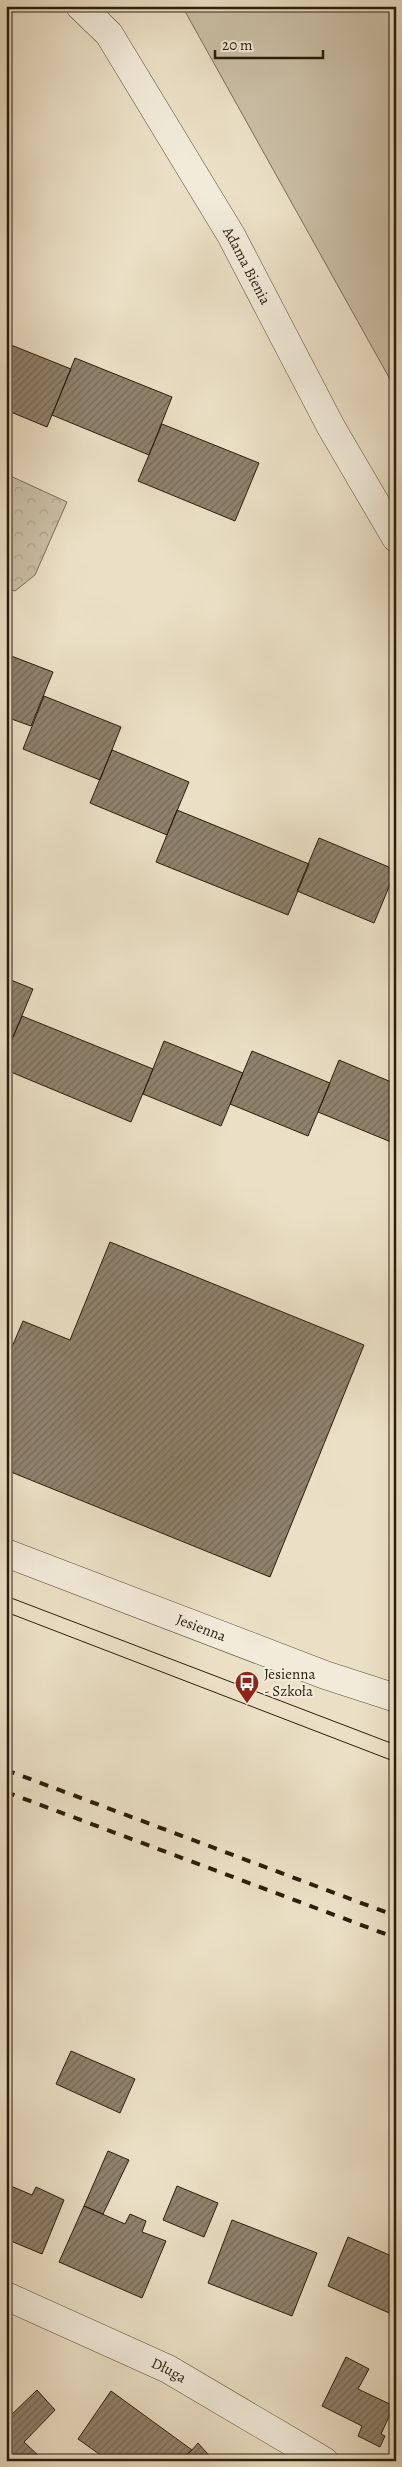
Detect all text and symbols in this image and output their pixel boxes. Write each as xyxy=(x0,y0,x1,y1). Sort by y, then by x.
scale bar xyxy=(215,28,322,60)
text: 20 m xyxy=(222,35,253,55)
street label: Adama Bienia xyxy=(218,222,276,308)
street label: Jesienna xyxy=(174,1609,229,1646)
place label: Jesienna - Szkoła xyxy=(264,1664,315,1701)
bus stop icon: Jesienna - Szkoła xyxy=(234,1670,260,1704)
street label: Długa xyxy=(148,2353,190,2388)

